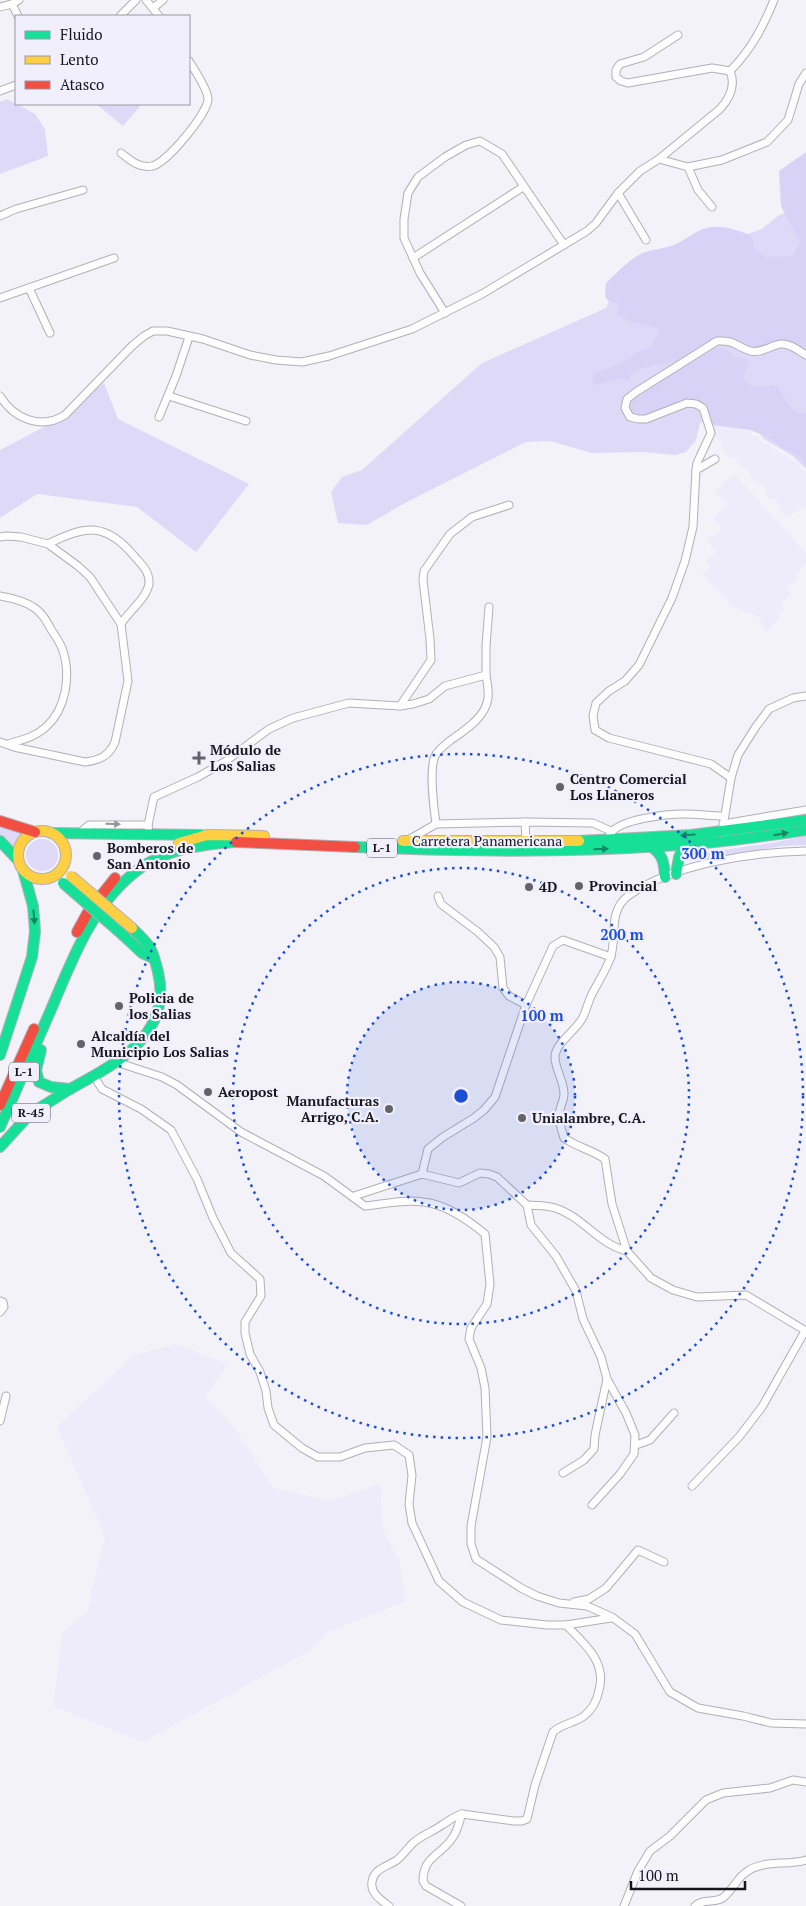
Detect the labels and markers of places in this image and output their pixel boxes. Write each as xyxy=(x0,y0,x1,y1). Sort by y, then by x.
place label: Módulo de Los Salias xyxy=(210,740,282,775)
marker: Módulo de Los Salias xyxy=(192,751,206,765)
place label: Centro Comercial Los Llaneros xyxy=(570,769,687,804)
marker: Centro Comercial Los Llaneros xyxy=(554,781,566,793)
place label: Bomberos de San Antonio xyxy=(107,838,194,873)
marker: Bomberos de San Antonio xyxy=(91,850,103,862)
place label: Provincial xyxy=(589,876,657,895)
place label: 4D xyxy=(539,877,557,896)
marker: Provincial xyxy=(573,880,585,892)
marker: 4D xyxy=(523,881,535,893)
place label: Policia de los Salias xyxy=(129,988,195,1023)
marker: Policia de los Salias xyxy=(113,1000,125,1012)
place label: Alcaldía del Municipio Los Salias xyxy=(91,1026,229,1061)
marker: Alcaldía del Municipio Los Salias xyxy=(75,1038,87,1050)
place label: Aeropost xyxy=(218,1082,279,1101)
marker: Aeropost xyxy=(202,1086,214,1098)
centre of rings xyxy=(452,1087,470,1105)
place label: Manufacturas Arrigo, C.A. xyxy=(286,1091,379,1126)
marker: Manufacturas Arrigo, C.A. xyxy=(383,1103,395,1115)
place label: Unialambre, C.A. xyxy=(532,1108,646,1127)
marker: Unialambre, C.A. xyxy=(516,1112,528,1124)

